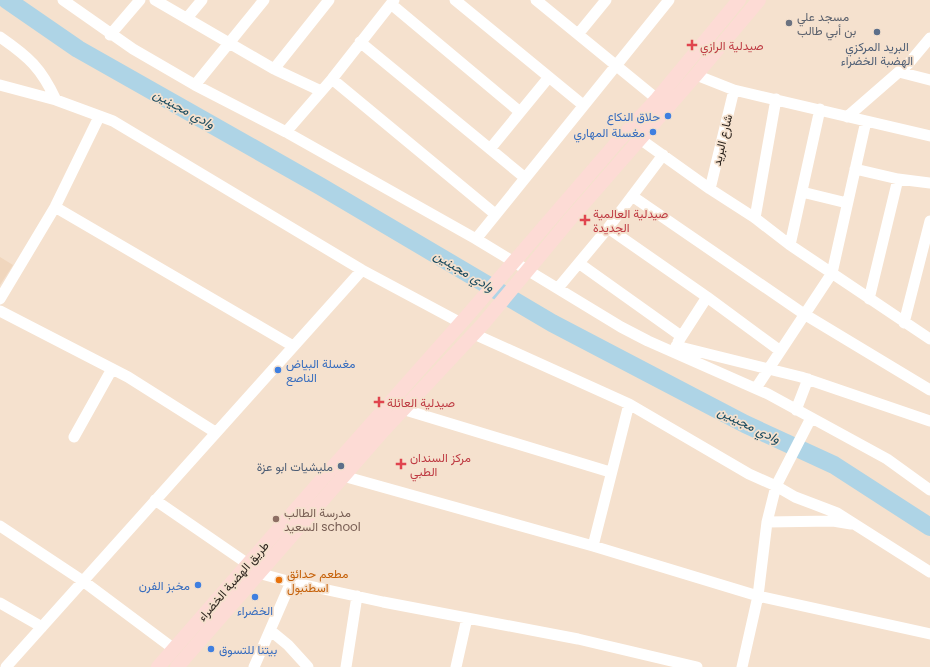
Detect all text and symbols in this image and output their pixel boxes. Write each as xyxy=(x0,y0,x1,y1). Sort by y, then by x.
place label: مسجد علي بن أبي طالب xyxy=(797,8,856,41)
marker: مسجد علي بن أبي طالب xyxy=(784,18,794,28)
marker: البريد المركزي الهضبة الخضراء xyxy=(872,27,882,37)
place label: صيدلية الرازي xyxy=(700,37,763,56)
place label: البريد المركزي الهضبة الخضراء xyxy=(841,38,913,69)
marker: صيدلية الرازي xyxy=(687,40,697,50)
water label: وادي مجينين xyxy=(149,84,218,135)
place label: حلاق النكاع xyxy=(607,108,660,126)
marker: حلاق النكاع xyxy=(663,111,673,121)
street label: شارع البريد xyxy=(708,113,737,168)
place label: مغسلة المهاري xyxy=(574,124,645,143)
marker: مغسلة المهاري xyxy=(648,127,658,137)
place label: صيدلية العالمية الجديدة xyxy=(593,205,668,236)
marker: صيدلية العالمية الجديدة xyxy=(580,215,590,225)
water label: وادي مجينين xyxy=(430,245,498,297)
place label: مغسلة البياض الناصع xyxy=(286,355,356,387)
marker: مغسلة البياض الناصع xyxy=(273,365,283,375)
place label: صيدلية العائلة xyxy=(387,394,455,411)
marker: صيدلية العائلة xyxy=(374,397,384,407)
water label: وادي مجينين xyxy=(714,402,784,449)
place label: مركز السندان الطبي xyxy=(410,449,471,482)
place label: مليشيات ابو عزة xyxy=(257,458,333,475)
marker: مركز السندان الطبي xyxy=(395,458,407,470)
marker: مليشيات ابو عزة xyxy=(336,461,346,471)
place label: مدرسة الطالب السعيد school xyxy=(284,504,361,535)
marker: مدرسة الطالب السعيد school xyxy=(271,514,281,524)
street label: طريق الهضبة الخضراء xyxy=(194,538,272,624)
place label: مطعم حدائق اسطنبول xyxy=(287,565,348,596)
marker: مطعم حدائق اسطنبول xyxy=(274,575,284,585)
place label: مخبز الفرن xyxy=(139,577,190,594)
marker: مخبز الفرن xyxy=(193,580,203,590)
marker: الخضراء xyxy=(250,592,260,602)
place label: الخضراء xyxy=(237,603,273,617)
place label: بيتنا للتسوق xyxy=(219,641,277,658)
marker: بيتنا للتسوق xyxy=(206,644,216,654)

